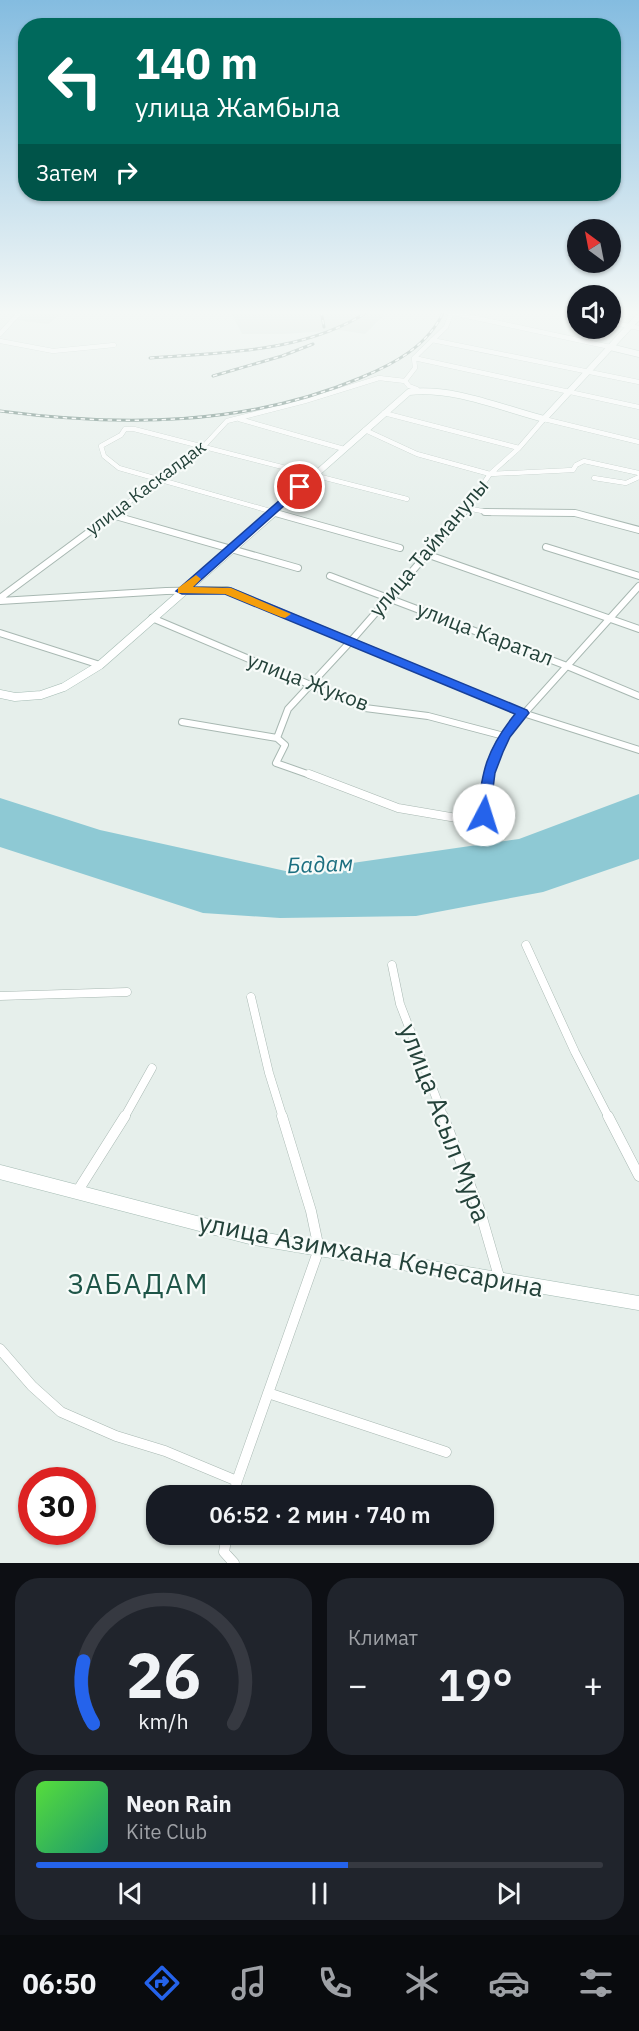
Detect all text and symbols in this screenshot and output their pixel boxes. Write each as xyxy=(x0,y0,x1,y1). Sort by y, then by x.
text: 140 m xyxy=(135,36,258,91)
icon: left xyxy=(36,42,114,120)
text: улица Жамбыла xyxy=(135,89,340,124)
icon: right xyxy=(110,156,143,189)
text: Затем xyxy=(36,158,98,187)
north arrow xyxy=(567,219,621,273)
map controls xyxy=(567,219,621,339)
button: sound xyxy=(567,285,621,339)
street label: улица Каскалдак xyxy=(81,435,210,540)
pin xyxy=(274,461,325,512)
icon: arrive xyxy=(283,470,316,503)
street label: улица Тайманулы xyxy=(362,472,494,622)
street label: улица Каратал xyxy=(413,594,558,672)
street label: улица Жуков xyxy=(243,645,373,717)
position arrow xyxy=(452,783,516,847)
water label: Бадам xyxy=(286,848,354,879)
street label: улица Асыл Мура xyxy=(392,1018,500,1227)
street label: улица Азимхана Кенесарина xyxy=(196,1204,547,1304)
district label: ЗАБАДАМ xyxy=(67,1265,209,1302)
speed limit sign: 30 xyxy=(18,1467,96,1545)
text: 06:52 · 2 мин · 740 m xyxy=(209,1500,431,1529)
text: Климат xyxy=(348,1624,418,1651)
text: 26 xyxy=(126,1634,201,1715)
text: 19° xyxy=(438,1655,513,1713)
text: − xyxy=(348,1663,368,1706)
text: + xyxy=(583,1663,603,1706)
text: km/h xyxy=(138,1707,189,1735)
text: Neon Rain xyxy=(126,1789,232,1818)
text: Kite Club xyxy=(126,1818,207,1845)
icon: previous xyxy=(114,1877,147,1910)
icon: pause xyxy=(303,1877,336,1910)
icon: next xyxy=(492,1877,525,1910)
icon: directions xyxy=(141,1962,183,2004)
icon: music xyxy=(228,1962,270,2004)
icon: phone xyxy=(314,1962,356,2004)
icon: climate xyxy=(401,1962,443,2004)
icon: car xyxy=(488,1962,530,2004)
icon: filters xyxy=(575,1962,617,2004)
text: 06:50 xyxy=(22,1966,96,2001)

